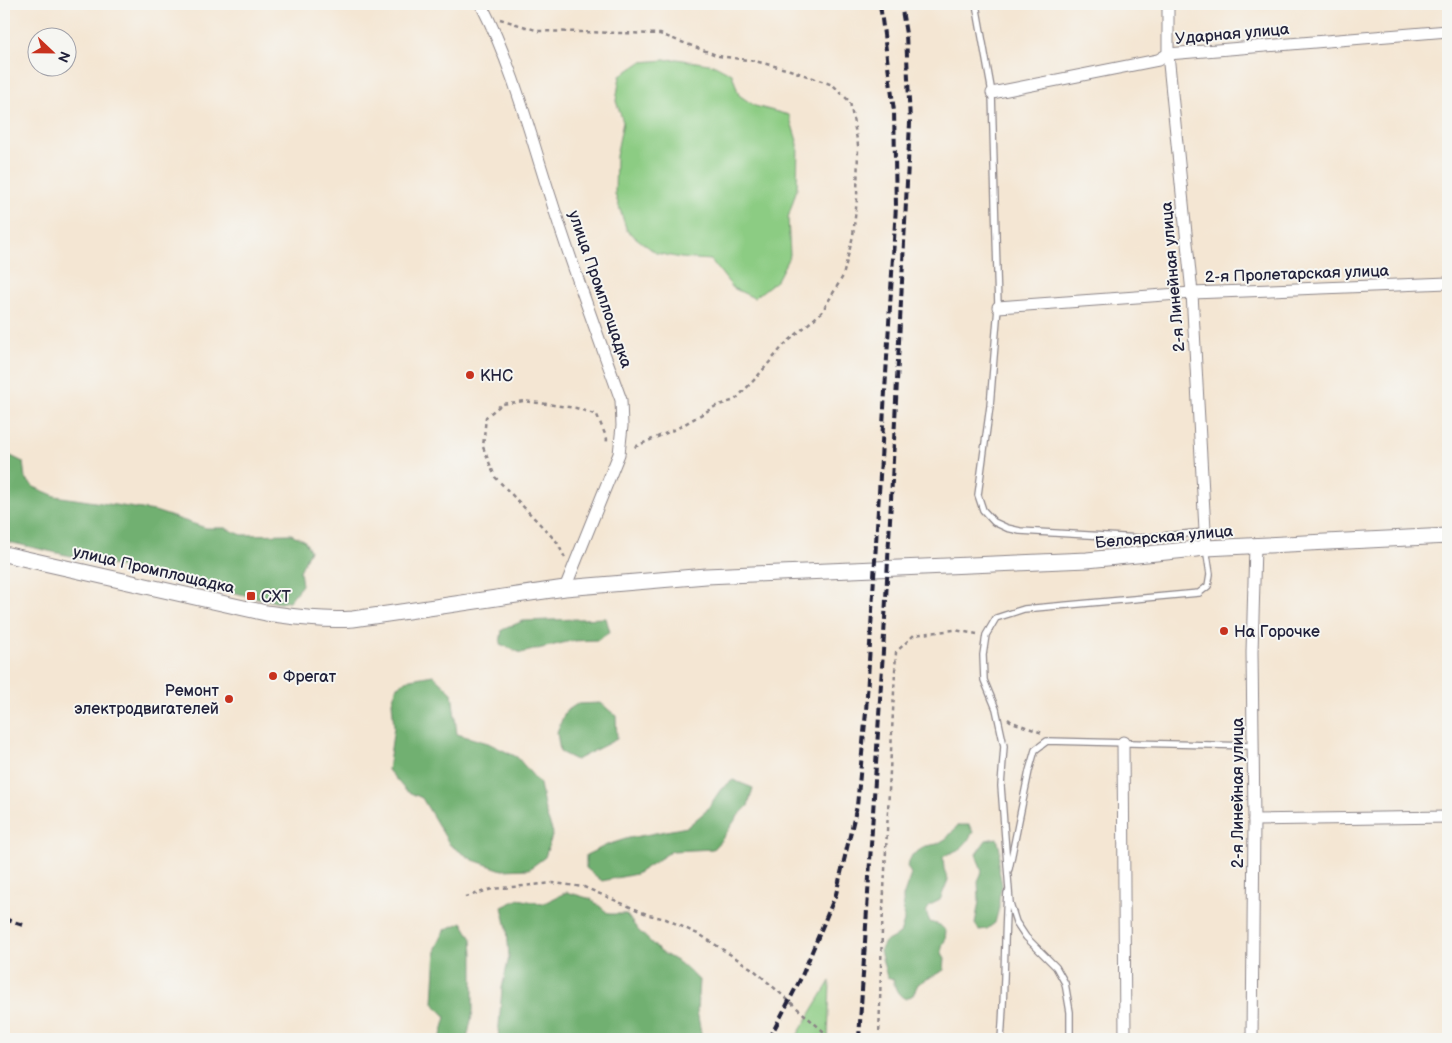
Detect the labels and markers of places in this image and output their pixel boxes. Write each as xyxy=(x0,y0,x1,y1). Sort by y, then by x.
place label: КНС xyxy=(480,367,513,386)
marker: КНС xyxy=(464,369,476,381)
place label: СХТ xyxy=(261,588,292,607)
marker: СХТ xyxy=(245,590,257,602)
place label: На Горочке xyxy=(1234,623,1320,642)
marker: На Горочке xyxy=(1218,625,1230,637)
place label: Фрегат xyxy=(283,668,337,687)
marker: Фрегат xyxy=(267,670,279,682)
place label: Ремонт электродвигателей xyxy=(74,682,220,719)
marker: Ремонт электродвигателей xyxy=(223,693,235,705)

